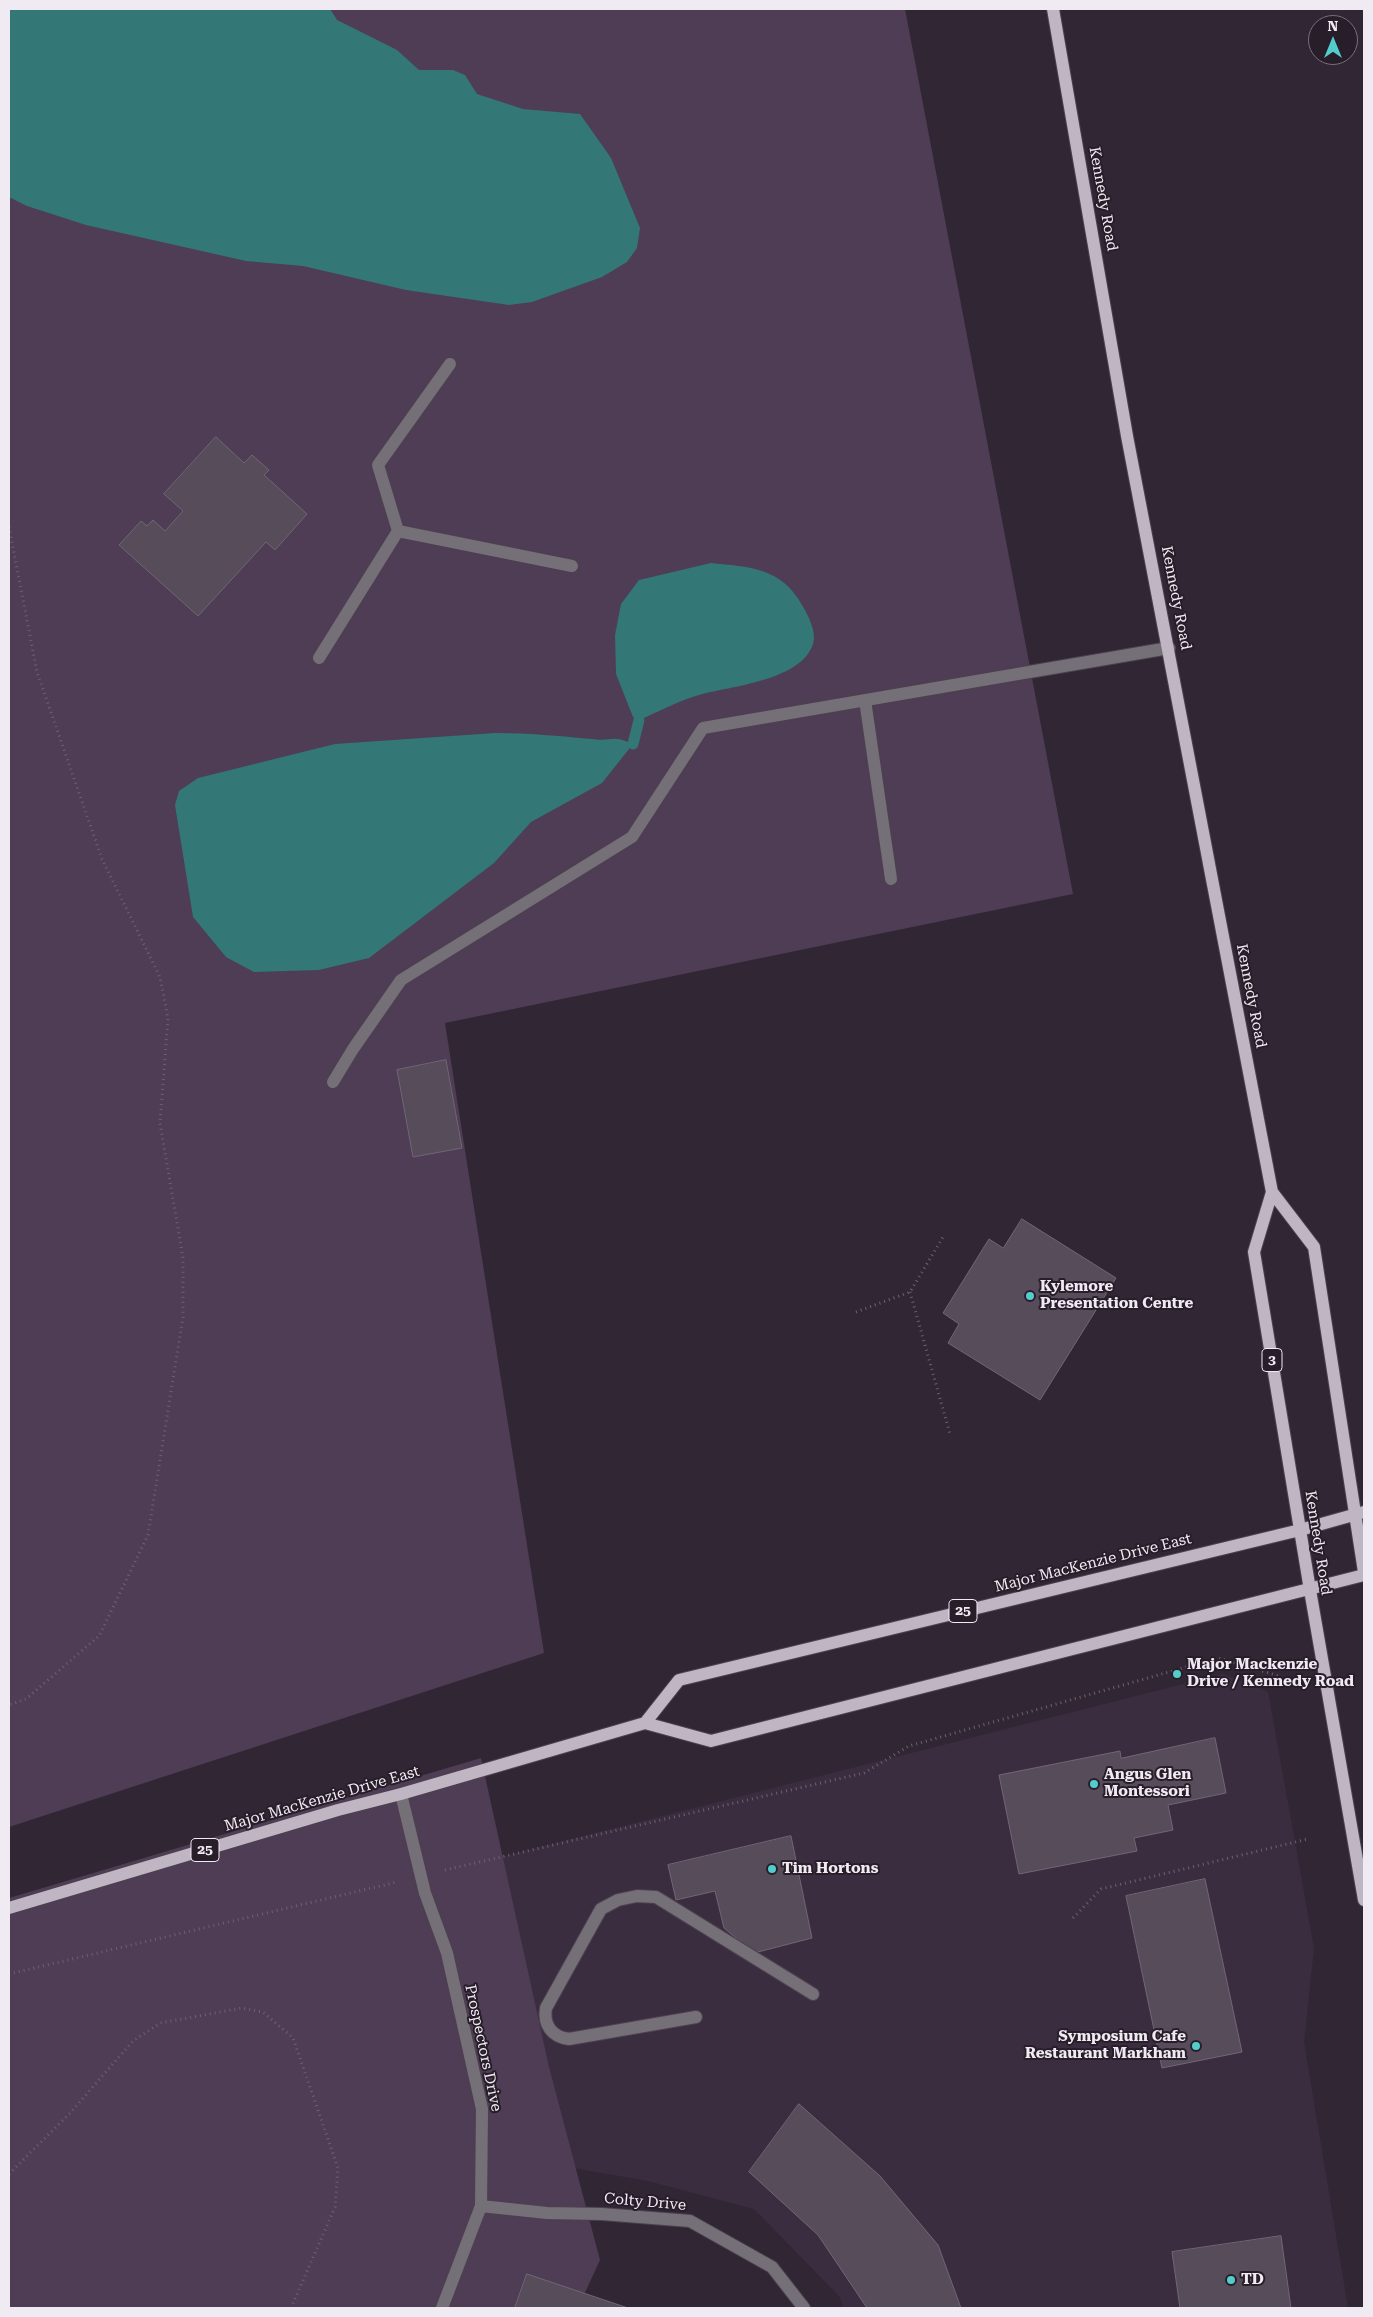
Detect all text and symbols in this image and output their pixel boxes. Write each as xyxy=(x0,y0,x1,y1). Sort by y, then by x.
north arrow xyxy=(1308,15,1358,65)
text: N xyxy=(1328,18,1338,34)
street label: Kennedy Road xyxy=(1085,145,1121,253)
street label: Kennedy Road xyxy=(1157,544,1195,652)
street label: Kennedy Road xyxy=(1232,942,1270,1050)
place label: Kylemore Presentation Centre xyxy=(1040,1278,1193,1313)
marker: Kylemore Presentation Centre xyxy=(1024,1290,1036,1302)
road number: 3 xyxy=(1262,1348,1282,1372)
street label: Kennedy Road xyxy=(1301,1489,1335,1597)
street label: Major MacKenzie Drive East xyxy=(993,1530,1193,1596)
road number: 25 xyxy=(949,1600,977,1622)
place label: Major Mackenzie Drive / Kennedy Road xyxy=(1187,1656,1354,1691)
marker: Major Mackenzie Drive / Kennedy Road xyxy=(1171,1668,1183,1680)
street label: Major MacKenzie Drive East xyxy=(222,1762,422,1836)
place label: Angus Glen Montessori xyxy=(1104,1766,1191,1801)
marker: Angus Glen Montessori xyxy=(1088,1778,1100,1790)
road number: 25 xyxy=(191,1838,219,1862)
place label: Tim Hortons xyxy=(782,1860,878,1878)
marker: Tim Hortons xyxy=(766,1863,778,1875)
street label: Prospectors Drive xyxy=(461,1983,505,2113)
place label: Symposium Cafe Restaurant Markham xyxy=(1025,2028,1186,2063)
marker: Symposium Cafe Restaurant Markham xyxy=(1190,2040,1202,2052)
street label: Colty Drive xyxy=(603,2189,687,2215)
place label: TD xyxy=(1241,2271,1264,2289)
marker: TD xyxy=(1225,2274,1237,2286)

